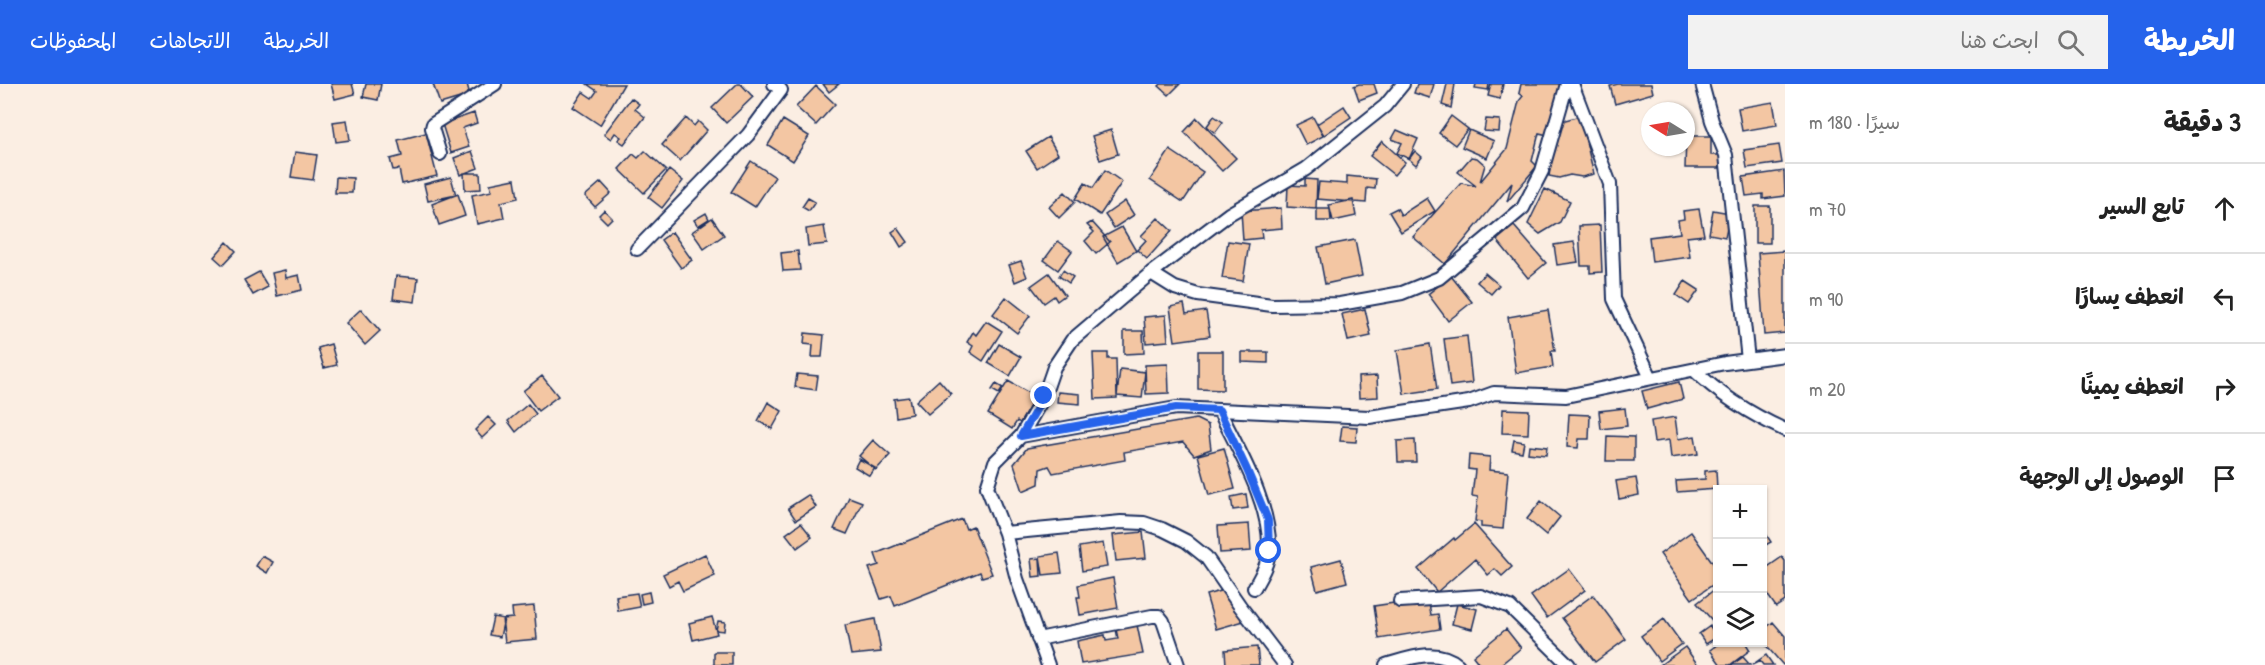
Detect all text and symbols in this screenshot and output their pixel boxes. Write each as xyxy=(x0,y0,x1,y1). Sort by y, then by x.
search box xyxy=(1688,15,2108,69)
text: الخريطة xyxy=(2144,21,2235,59)
text: ابحث هنا xyxy=(1960,25,2039,55)
text: المحفوظات xyxy=(30,26,116,55)
text: الاتجاهات xyxy=(149,26,231,55)
text: الخريطة xyxy=(264,26,329,55)
icon: search xyxy=(2054,26,2087,59)
north arrow xyxy=(1641,102,1695,156)
text: 3 دقيقة xyxy=(2163,104,2241,139)
text: سيرًا · 180 m xyxy=(1809,108,1900,135)
text: تابع السير xyxy=(2101,191,2184,221)
icon: ahead xyxy=(2208,192,2241,225)
text: 70 m xyxy=(1809,195,1846,222)
text: انعطف يسارًا xyxy=(2075,281,2184,311)
icon: left xyxy=(2208,282,2241,315)
text: 90 m xyxy=(1809,285,1844,312)
text: انعطف يمينًا xyxy=(2081,371,2184,401)
icon: right xyxy=(2208,372,2241,405)
text: 20 m xyxy=(1809,375,1846,402)
route end xyxy=(1030,382,1056,408)
text: الوصول إلى الوجهة xyxy=(2019,461,2184,491)
icon: arrive xyxy=(2208,462,2241,495)
map controls xyxy=(1713,485,1767,647)
button: + xyxy=(1713,485,1767,539)
route start xyxy=(1255,537,1281,563)
button: − xyxy=(1713,539,1767,593)
button: layers xyxy=(1713,593,1767,647)

